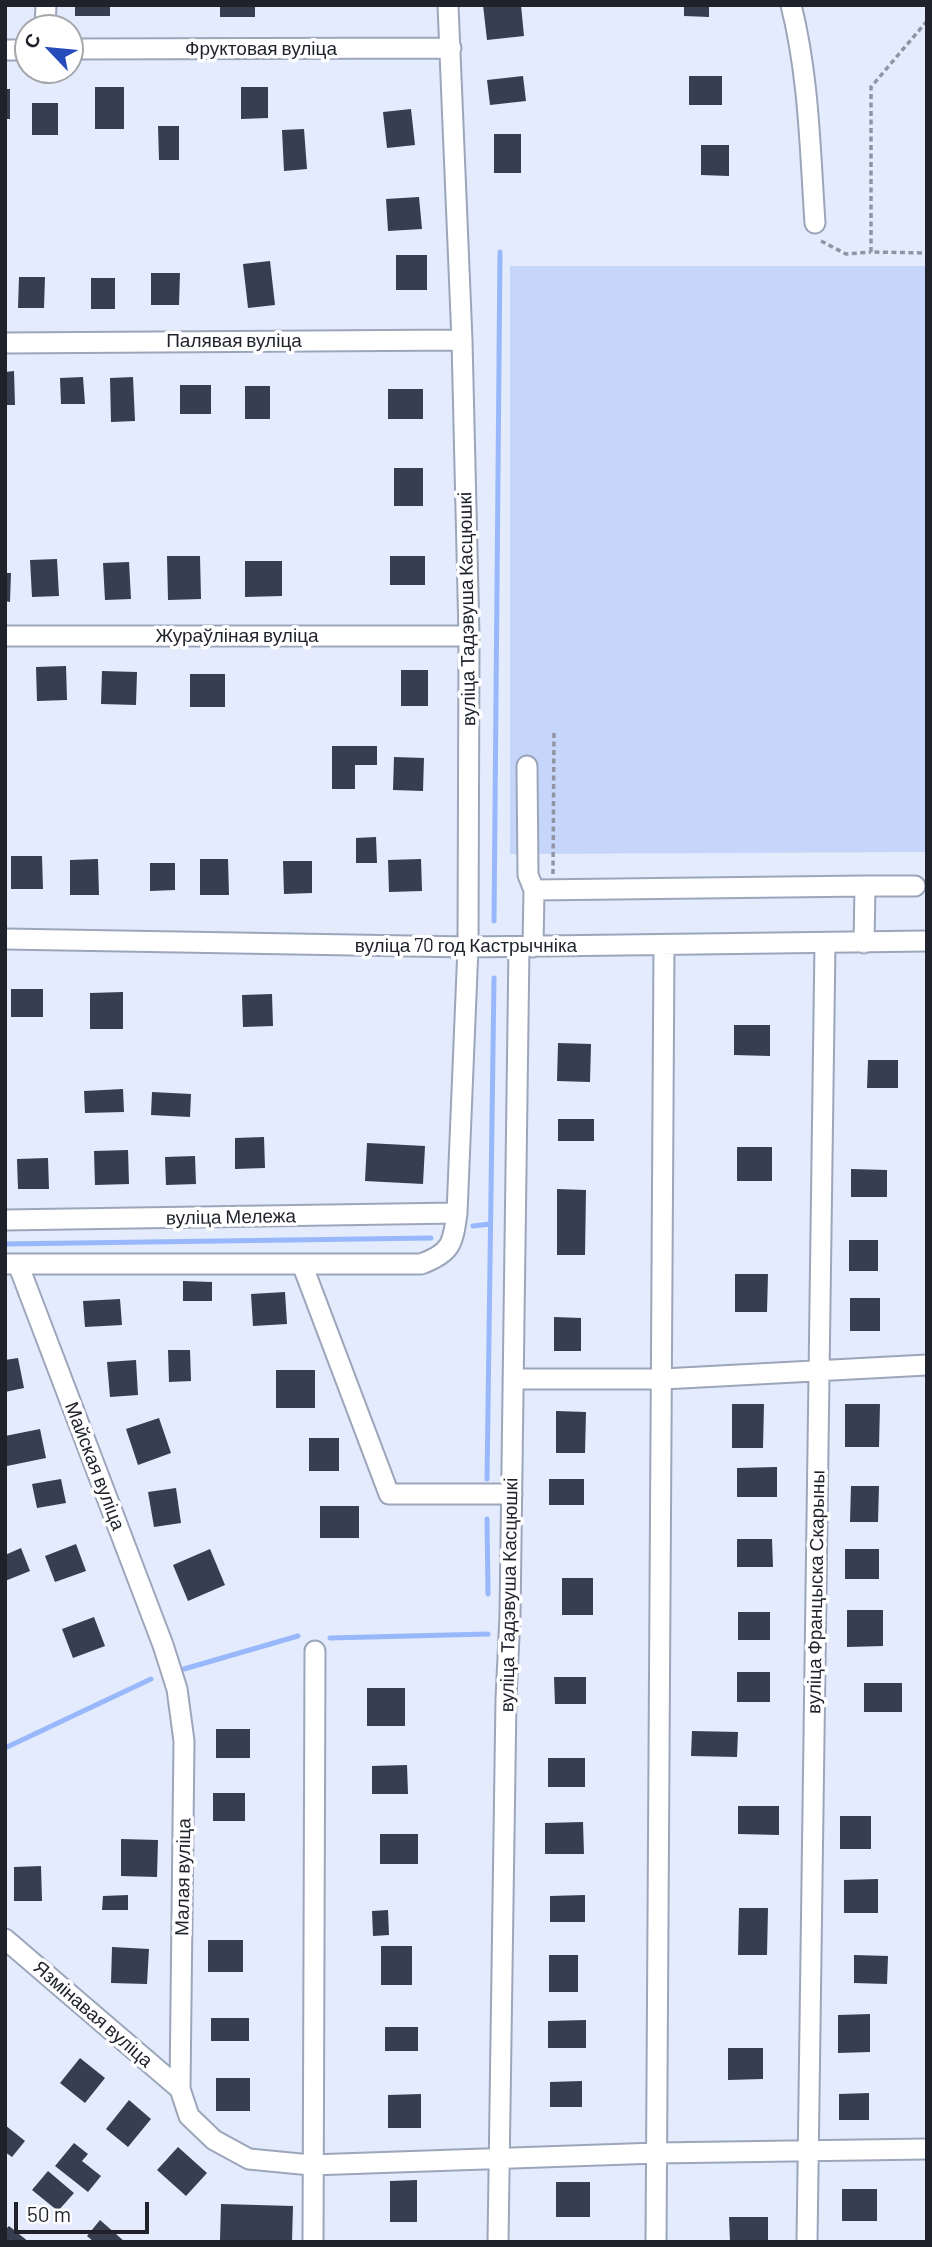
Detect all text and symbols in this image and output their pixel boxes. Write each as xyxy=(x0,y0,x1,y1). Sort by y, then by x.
north arrow xyxy=(14,14,84,84)
text: С xyxy=(18,29,45,52)
street label: Фруктовая вуліца xyxy=(185,38,337,60)
street label: Палявая вуліца xyxy=(166,330,302,352)
street label: вуліца Тадэвуша Касцюшкі xyxy=(454,492,480,726)
street label: Жураўліная вуліца xyxy=(155,625,319,647)
street label: вуліца 70 год Кастрычніка xyxy=(355,935,577,957)
street label: вуліца Мележа xyxy=(166,1204,296,1230)
street label: Майская вуліца xyxy=(60,1399,130,1533)
street label: вуліца Францыска Скарыны xyxy=(802,1470,830,1714)
street label: вуліца Тадэвуша Касцюшкі xyxy=(496,1478,522,1712)
street label: Малая вуліца xyxy=(171,1818,195,1936)
street label: Язмінавая вуліца xyxy=(29,1956,157,2072)
scale bar xyxy=(18,2188,152,2232)
text: 50 m xyxy=(27,2201,71,2226)

